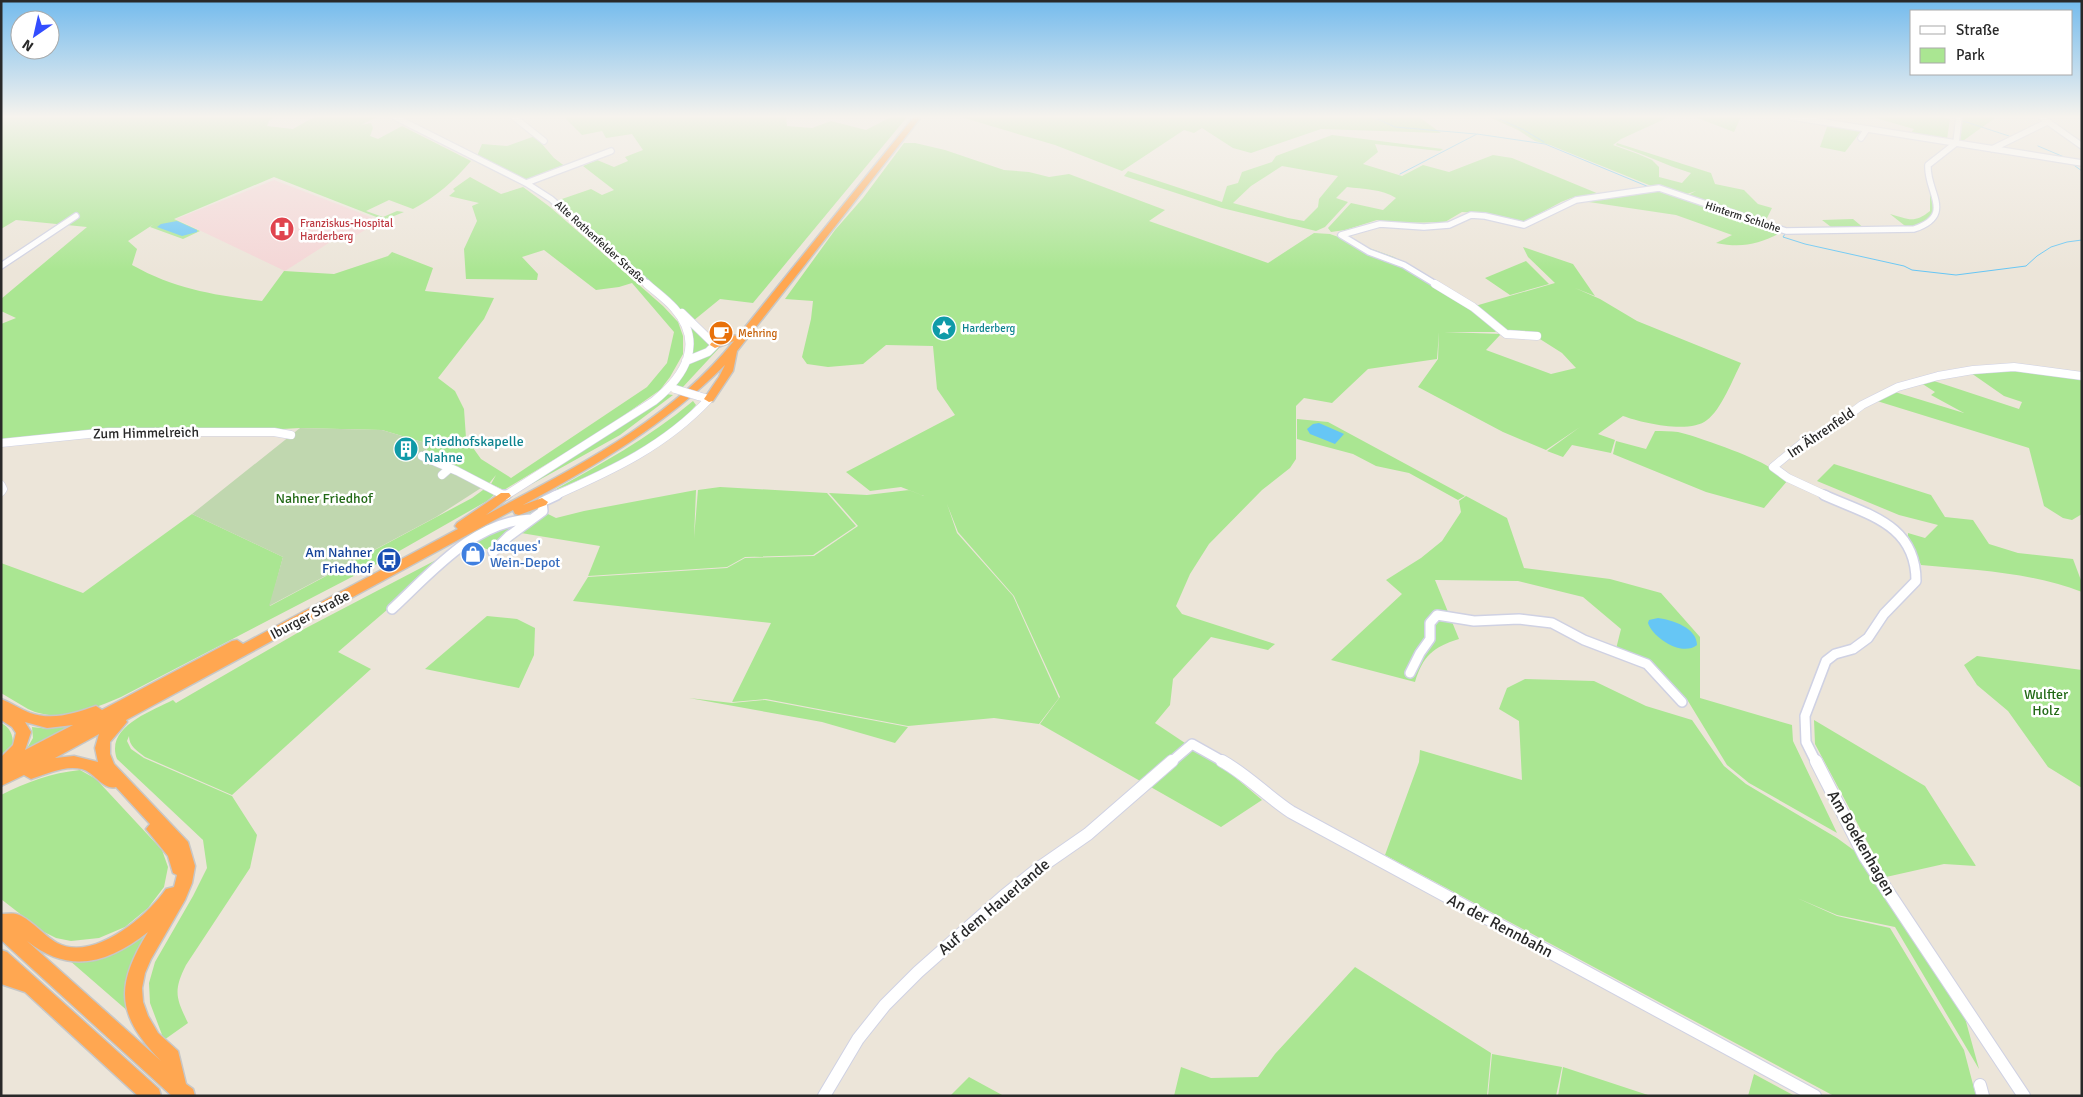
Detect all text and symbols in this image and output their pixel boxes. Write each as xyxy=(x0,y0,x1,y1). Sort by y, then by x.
north arrow xyxy=(10,10,60,60)
legend xyxy=(1910,10,2073,75)
text: Straße xyxy=(1956,21,2000,39)
text: N xyxy=(19,36,37,55)
text: Park xyxy=(1956,46,1985,64)
street label: Alte Rothenfelder Straße xyxy=(552,198,648,286)
street label: Hinterm Schlohe xyxy=(1704,199,1782,235)
hospital icon: Franziskus-Hospital Harderberg xyxy=(269,216,295,242)
place label: Franziskus-Hospital Harderberg xyxy=(300,217,393,243)
place icon: Harderberg xyxy=(931,315,957,341)
cafe icon: Mehring xyxy=(708,320,734,346)
place label: Harderberg xyxy=(962,322,1016,335)
place label: Mehring xyxy=(738,327,778,340)
street label: Im Ährenfeld xyxy=(1784,404,1858,462)
street label: Zum Himmelreich xyxy=(93,424,199,442)
place label: Friedhofskapelle Nahne xyxy=(424,433,524,466)
building icon: Friedhofskapelle Nahne xyxy=(393,436,419,462)
park label: Nahner Friedhof xyxy=(275,490,374,507)
place label: Jacques' Wein-Depot xyxy=(490,538,560,571)
shop icon: Jacques' Wein-Depot xyxy=(460,541,486,567)
place label: Am Nahner Friedhof xyxy=(305,544,373,577)
bus stop icon: Am Nahner Friedhof xyxy=(376,547,402,573)
street label: Iburger Straße xyxy=(267,587,353,643)
park label: Wulfter Holz xyxy=(2024,686,2069,719)
street label: Am Boekenhagen xyxy=(1823,787,1899,899)
street label: Auf dem Hauerlande xyxy=(934,854,1054,960)
street label: An der Rennbahn xyxy=(1444,890,1556,962)

